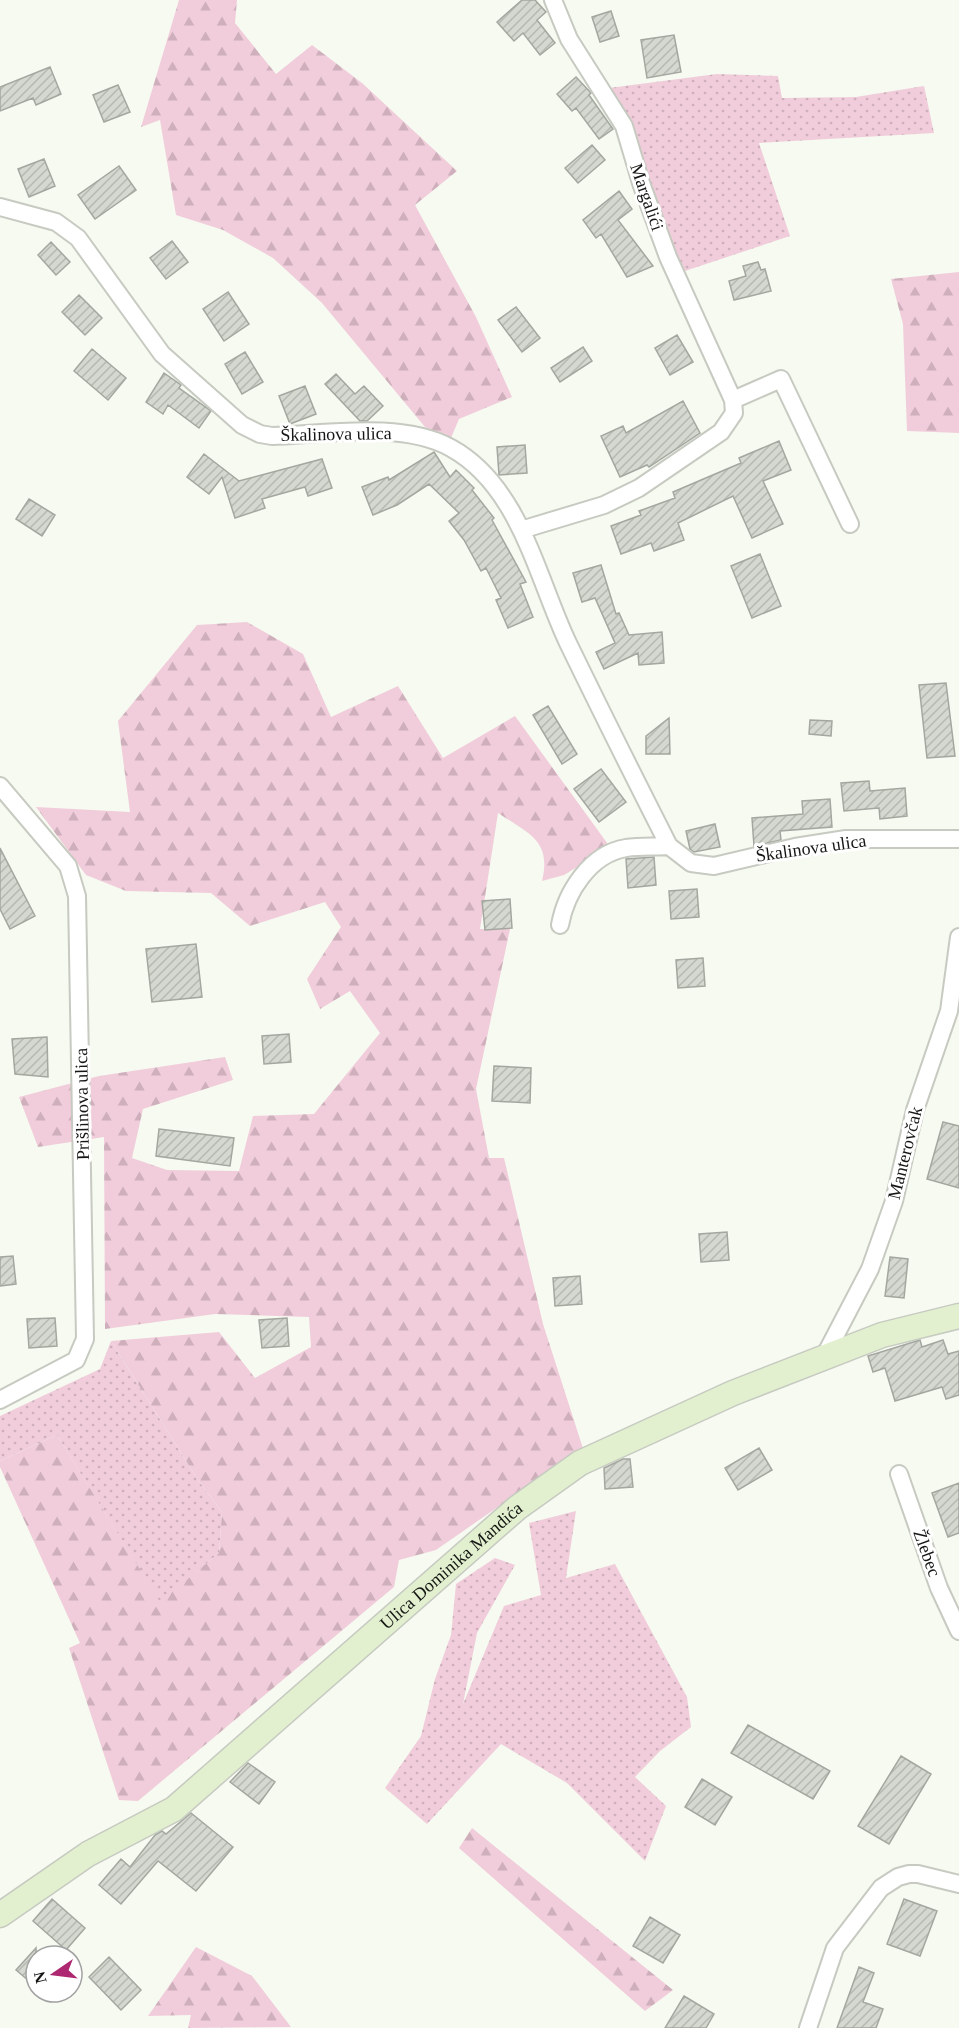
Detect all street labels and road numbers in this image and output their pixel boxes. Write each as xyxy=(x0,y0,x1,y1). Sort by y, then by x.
street label: Margalići xyxy=(626,161,668,233)
street label: Škalinova ulica xyxy=(280,422,392,445)
street label: Škalinova ulica xyxy=(754,829,868,866)
street label: Prišlinova ulica xyxy=(71,1048,93,1160)
street label: Manterovčak xyxy=(884,1105,926,1201)
street label: Ulica Dominika Mandića xyxy=(376,1497,526,1634)
street label: Žlebec xyxy=(909,1526,946,1579)

